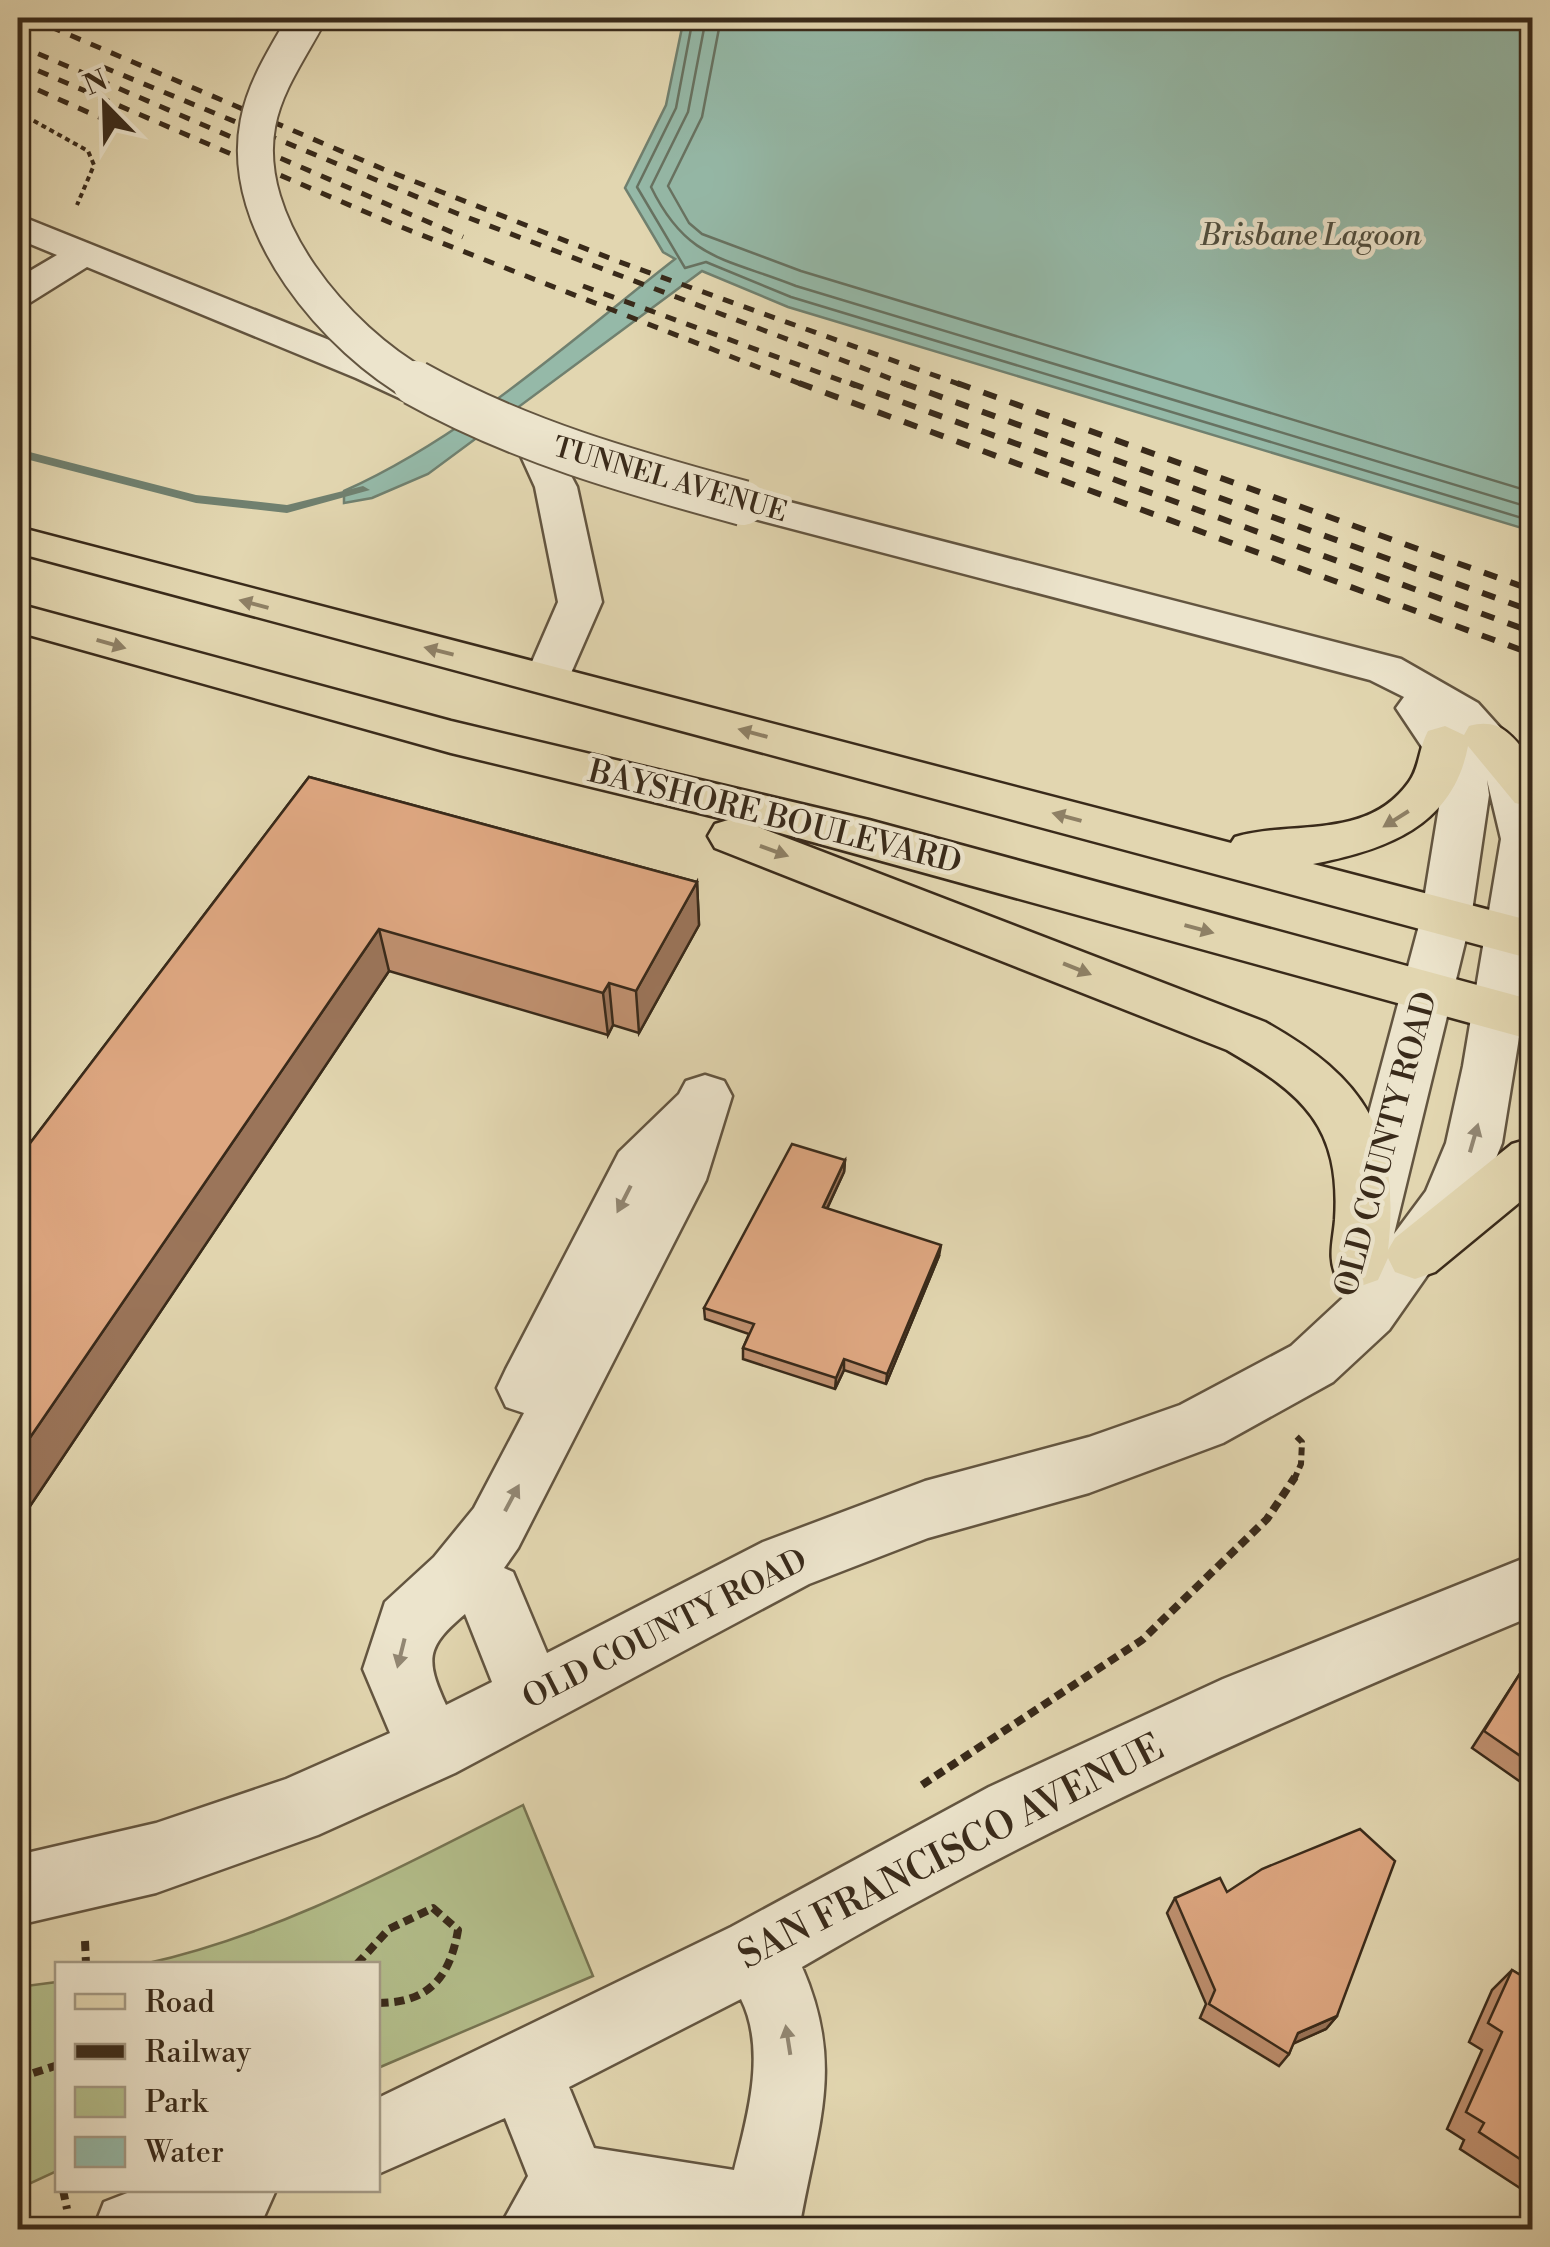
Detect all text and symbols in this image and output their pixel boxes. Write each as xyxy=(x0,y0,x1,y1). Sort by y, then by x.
north arrow xyxy=(55,55,155,155)
text: N xyxy=(79,63,113,104)
water label: Brisbane Lagoon xyxy=(1199,217,1422,255)
street label: TUNNEL AVENUE xyxy=(549,430,791,530)
one-way arrow xyxy=(239,596,269,611)
one-way arrow xyxy=(96,636,127,652)
one-way arrow xyxy=(423,643,454,659)
one-way arrow xyxy=(737,725,768,741)
street label: BAYSHORE BOULEVARD xyxy=(583,751,966,883)
one-way arrow xyxy=(1051,808,1082,824)
one-way arrow xyxy=(1382,809,1409,827)
one-way arrow xyxy=(759,844,789,859)
one-way arrow xyxy=(1184,921,1215,937)
one-way arrow xyxy=(1062,961,1092,977)
street label: OLD COUNTY ROAD xyxy=(1326,987,1446,1301)
one-way arrow xyxy=(1467,1122,1482,1153)
one-way arrow xyxy=(616,1184,633,1213)
one-way arrow xyxy=(503,1483,520,1512)
street label: OLD COUNTY ROAD xyxy=(516,1540,814,1718)
one-way arrow xyxy=(393,1638,408,1669)
street label: SAN FRANCISCO AVENUE xyxy=(730,1724,1172,1980)
legend xyxy=(55,1962,380,2192)
text: Road xyxy=(145,1984,215,2022)
one-way arrow xyxy=(780,2024,796,2056)
text: Railway xyxy=(145,2034,251,2072)
text: Park xyxy=(145,2084,209,2122)
text: Water xyxy=(144,2134,224,2172)

